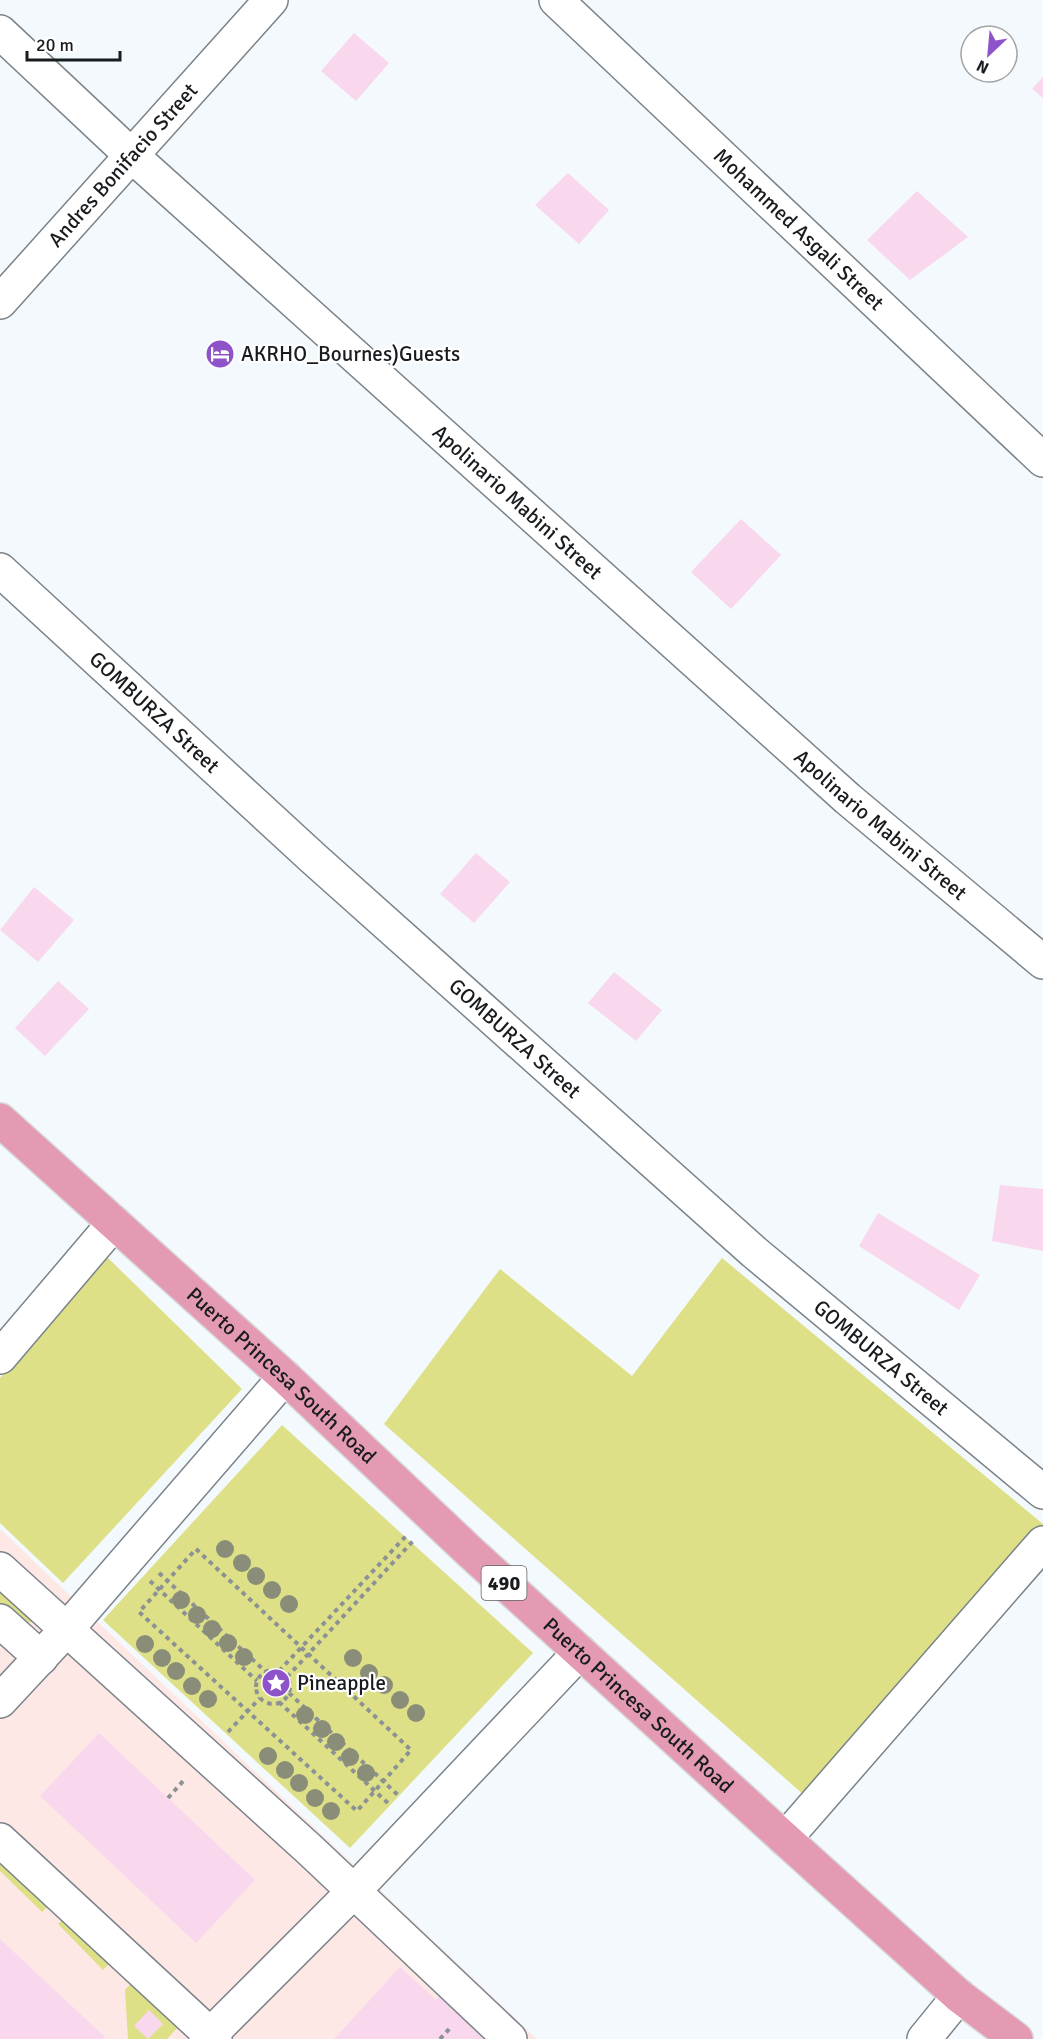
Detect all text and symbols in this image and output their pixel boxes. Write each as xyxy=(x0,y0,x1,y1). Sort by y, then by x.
scale bar xyxy=(27,24,120,62)
north arrow xyxy=(959,24,1019,84)
text: 20 m xyxy=(36,34,74,56)
text: N xyxy=(973,55,992,78)
street label: Andres Bonifacio Street xyxy=(43,78,203,252)
street label: Mohammed Asgali Street xyxy=(708,143,889,316)
hotel icon: AKRHO_Bournes)Guests xyxy=(204,338,236,370)
place label: AKRHO_Bournes)Guests xyxy=(241,341,460,367)
street label: Apolinario Mabini Street xyxy=(427,419,608,585)
street label: GOMBURZA Street xyxy=(84,646,225,779)
street label: Apolinario Mabini Street xyxy=(789,744,972,906)
street label: GOMBURZA Street xyxy=(444,973,586,1104)
street label: Puerto Princesa South Road xyxy=(181,1282,382,1469)
street label: GOMBURZA Street xyxy=(808,1294,954,1421)
road number: 490 xyxy=(482,1566,526,1600)
street label: Puerto Princesa South Road xyxy=(538,1612,739,1799)
place icon: Pineapple xyxy=(260,1667,292,1699)
place label: Pineapple xyxy=(297,1670,386,1696)

